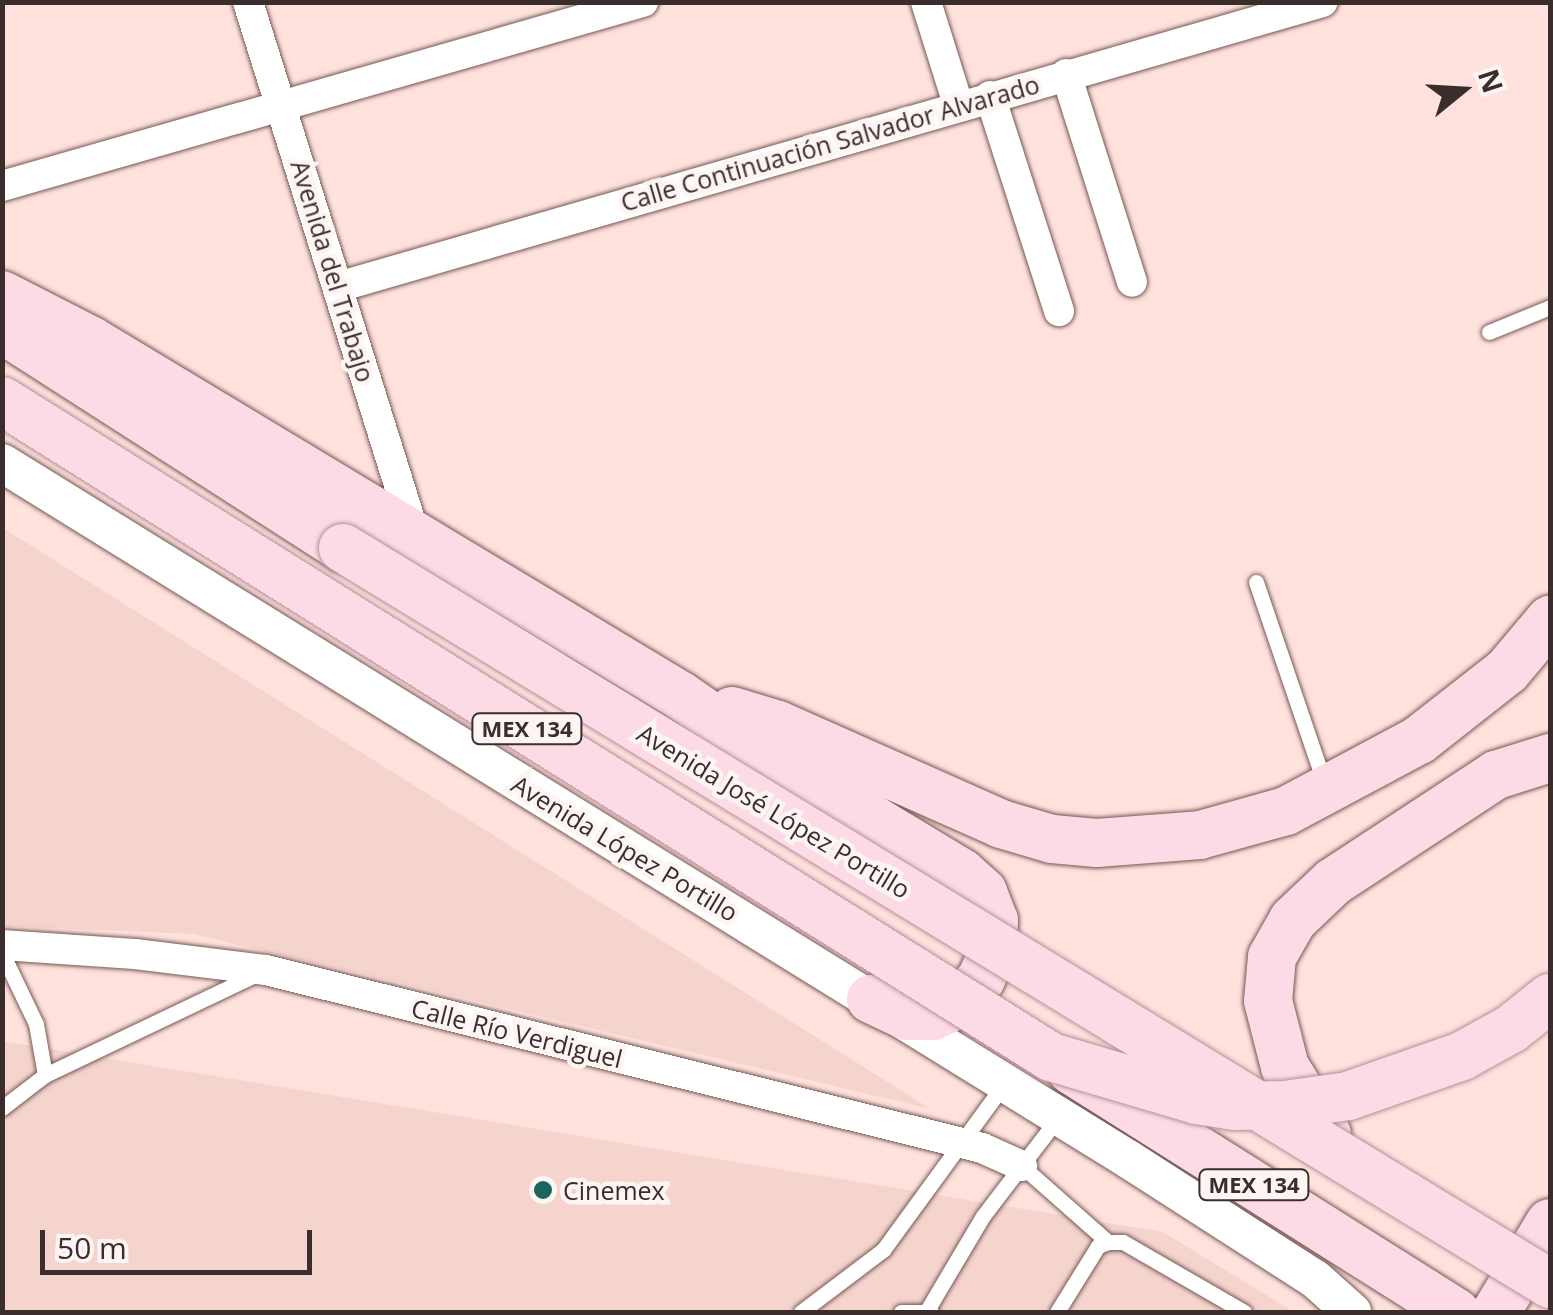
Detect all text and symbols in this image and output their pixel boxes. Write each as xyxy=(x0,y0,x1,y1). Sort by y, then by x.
north arrow xyxy=(1413,40,1513,140)
text: N xyxy=(1470,64,1513,97)
street label: Calle Continuación Salvador Alvarado xyxy=(617,69,1043,217)
street label: Avenida del Trabajo xyxy=(285,157,381,385)
road number: MEX 134 xyxy=(470,712,584,746)
street label: Avenida José López Portillo xyxy=(632,718,916,904)
street label: Avenida López Portillo xyxy=(506,769,744,927)
street label: Calle Río Verdiguel xyxy=(409,992,625,1074)
road number: MEX 134 xyxy=(1196,1168,1312,1202)
place label: Cinemex xyxy=(563,1175,665,1205)
marker: Cinemex xyxy=(532,1179,554,1201)
scale bar xyxy=(45,1210,318,1272)
text: 50 m xyxy=(57,1227,127,1268)

